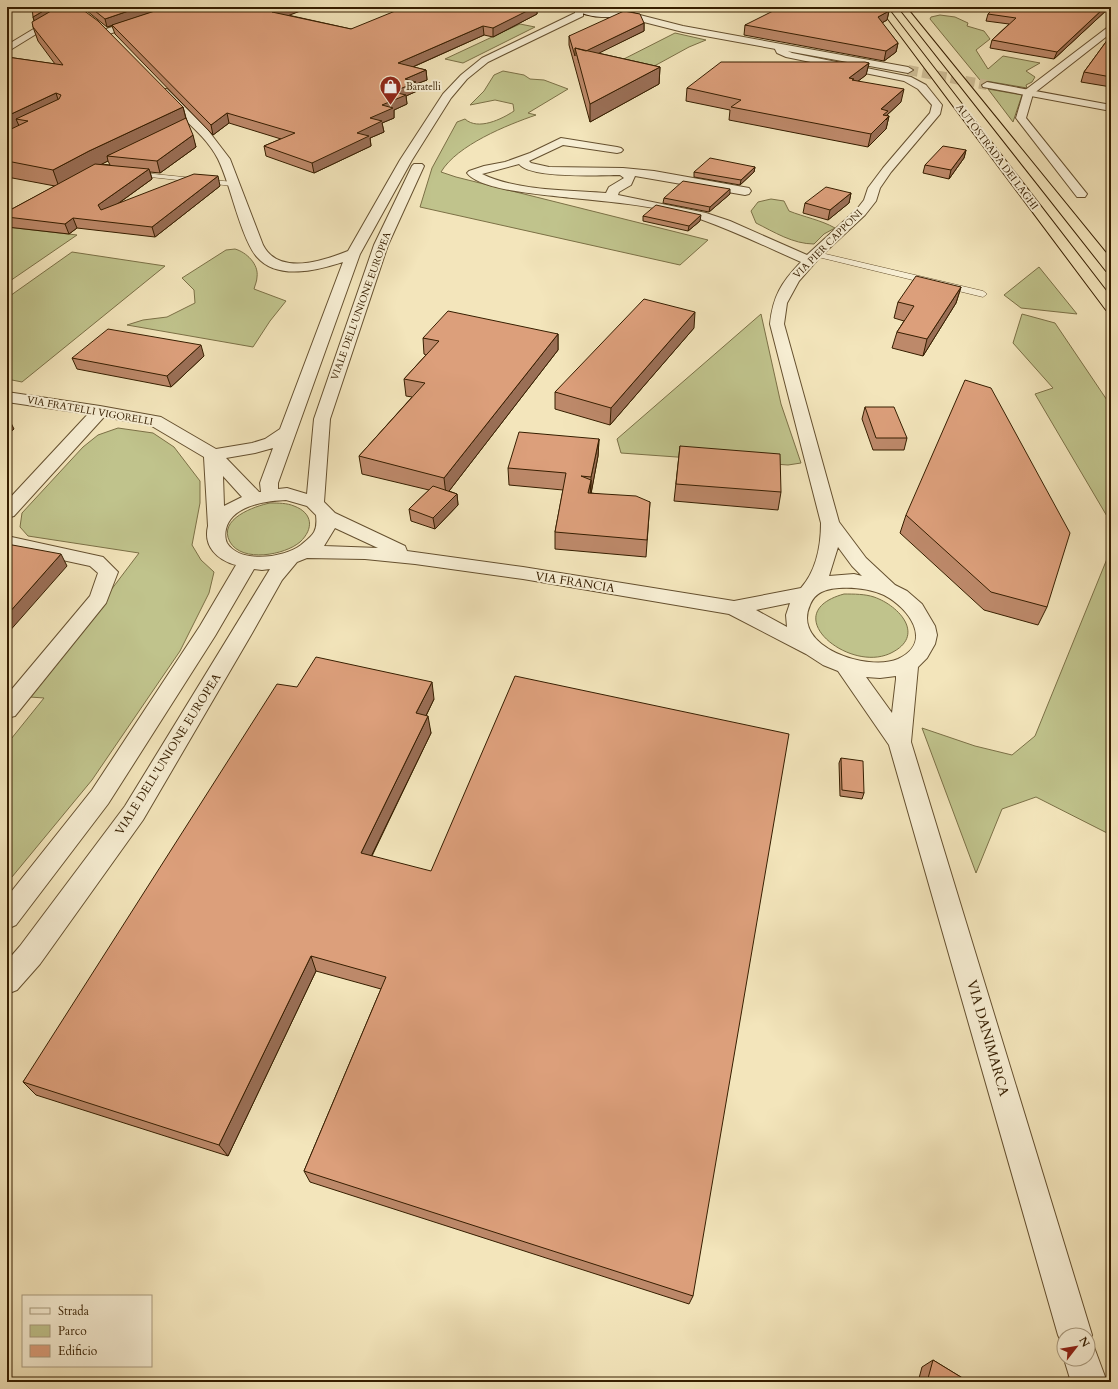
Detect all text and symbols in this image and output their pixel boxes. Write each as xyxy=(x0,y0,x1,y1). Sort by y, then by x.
shop icon: Baratelli xyxy=(377,74,403,107)
place label: Baratelli xyxy=(406,80,441,94)
street label: AUTOSTRADA DEI LAGHI xyxy=(953,101,1041,213)
street label: VIA PIER CAPPONI xyxy=(790,206,866,282)
street label: VIALE DELL'UNIONE EUROPEA xyxy=(328,229,395,382)
street label: VIA FRATELLI VIGORELLI xyxy=(26,393,154,429)
street label: VIA FRANCIA xyxy=(534,568,616,596)
street label: VIALE DELL'UNIONE EUROPEA xyxy=(111,670,225,838)
street label: VIA DANIMARCA xyxy=(962,978,1014,1098)
legend xyxy=(22,1295,152,1367)
text: Strada xyxy=(58,1303,90,1319)
text: Parco xyxy=(58,1323,87,1339)
north arrow xyxy=(1056,1327,1096,1367)
text: N xyxy=(1075,1334,1093,1350)
text: Edificio xyxy=(58,1343,98,1359)

